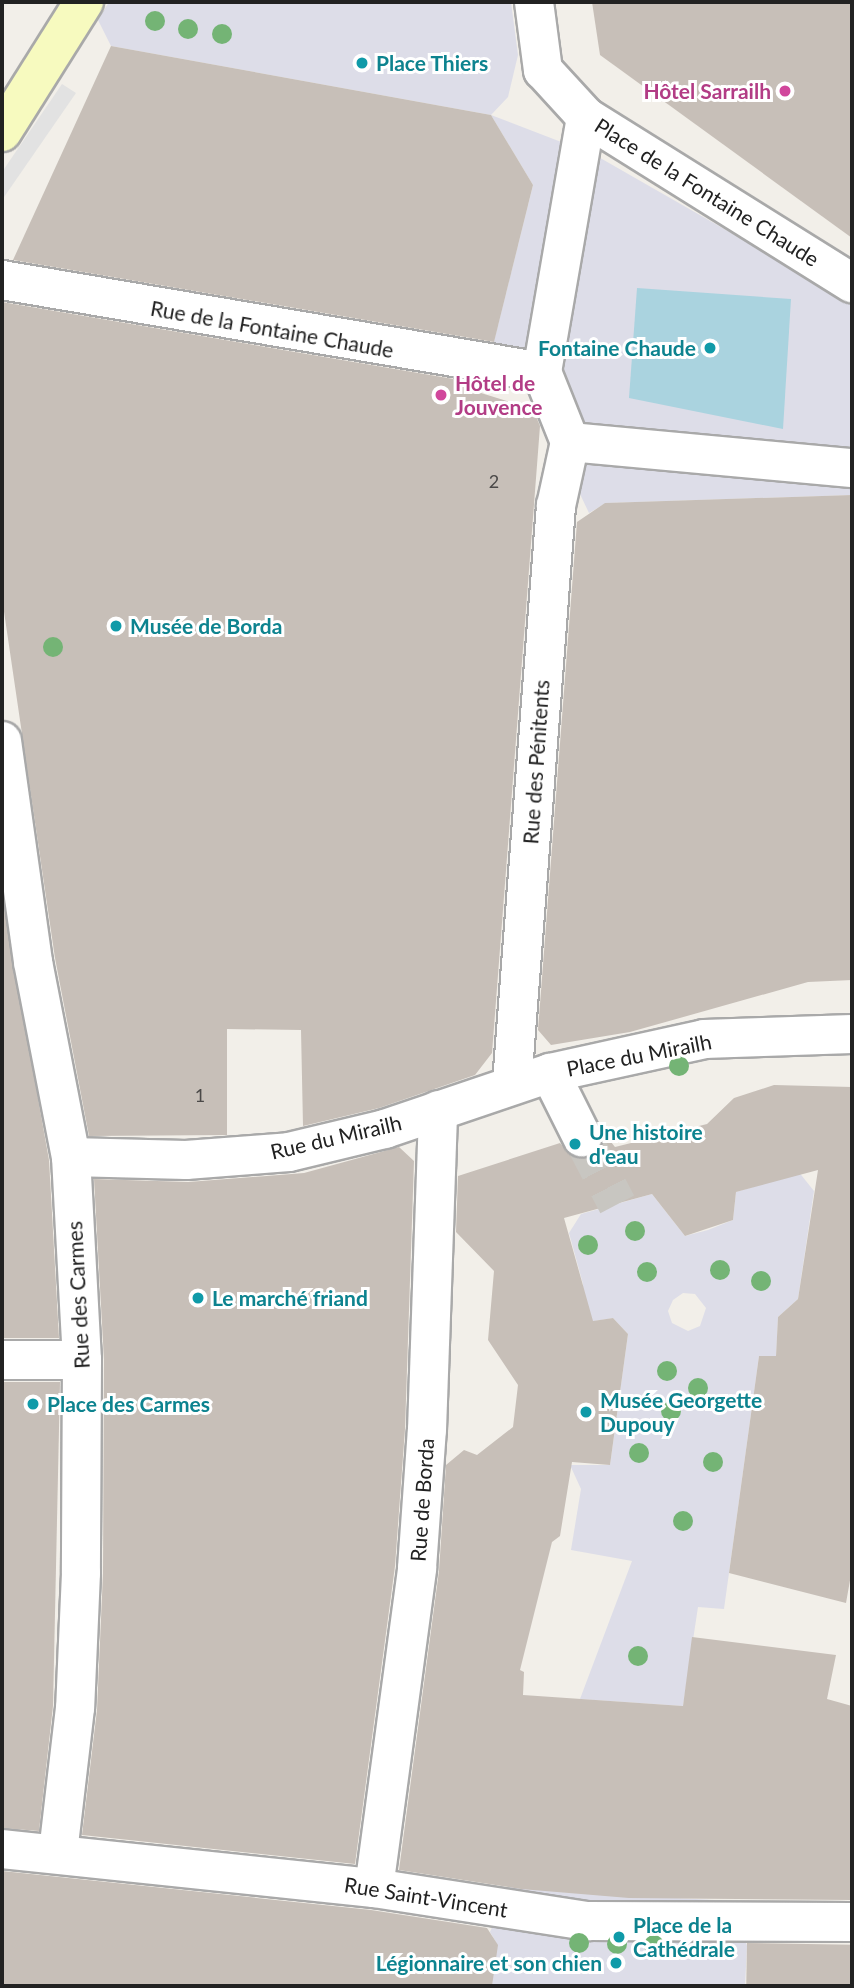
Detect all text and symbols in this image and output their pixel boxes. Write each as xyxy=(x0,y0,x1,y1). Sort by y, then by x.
place label: Place Thiers xyxy=(376,50,489,76)
marker: Place Thiers xyxy=(354,55,370,71)
place label: Hôtel Sarrailh xyxy=(643,78,771,104)
marker: Hôtel Sarrailh xyxy=(777,83,793,99)
street label: Place de la Fontaine Chaude xyxy=(590,113,824,271)
street label: Rue de la Fontaine Chaude xyxy=(149,295,395,363)
place label: Fontaine Chaude xyxy=(538,335,696,361)
marker: Fontaine Chaude xyxy=(702,340,718,356)
place label: Hôtel de Jouvence xyxy=(455,370,543,420)
marker: Hôtel de Jouvence xyxy=(433,387,449,403)
house number: 2 xyxy=(489,470,499,492)
place label: Musée de Borda xyxy=(130,613,282,639)
marker: Musée de Borda xyxy=(108,618,124,634)
street label: Rue des Pénitents xyxy=(518,679,554,845)
street label: Place du Mirailh xyxy=(564,1029,714,1081)
house number: 1 xyxy=(195,1084,205,1106)
street label: Rue du Mirailh xyxy=(268,1110,404,1164)
place label: Une histoire d'eau xyxy=(589,1119,703,1169)
marker: Une histoire d'eau xyxy=(567,1136,583,1152)
street label: Rue des Carmes xyxy=(62,1221,94,1369)
place label: Le marché friand xyxy=(212,1285,368,1311)
marker: Le marché friand xyxy=(190,1290,206,1306)
place label: Musée Georgette Dupouy xyxy=(600,1387,762,1437)
place label: Place des Carmes xyxy=(47,1391,210,1417)
marker: Place des Carmes xyxy=(25,1396,41,1412)
marker: Musée Georgette Dupouy xyxy=(578,1404,594,1420)
street label: Rue de Borda xyxy=(405,1437,439,1563)
street label: Rue Saint-Vincent xyxy=(343,1872,509,1922)
place label: Place de la Cathédrale xyxy=(633,1912,735,1962)
marker: Place de la Cathédrale xyxy=(611,1929,627,1945)
place label: Légionnaire et son chien xyxy=(376,1950,602,1976)
marker: Légionnaire et son chien xyxy=(608,1955,624,1971)

